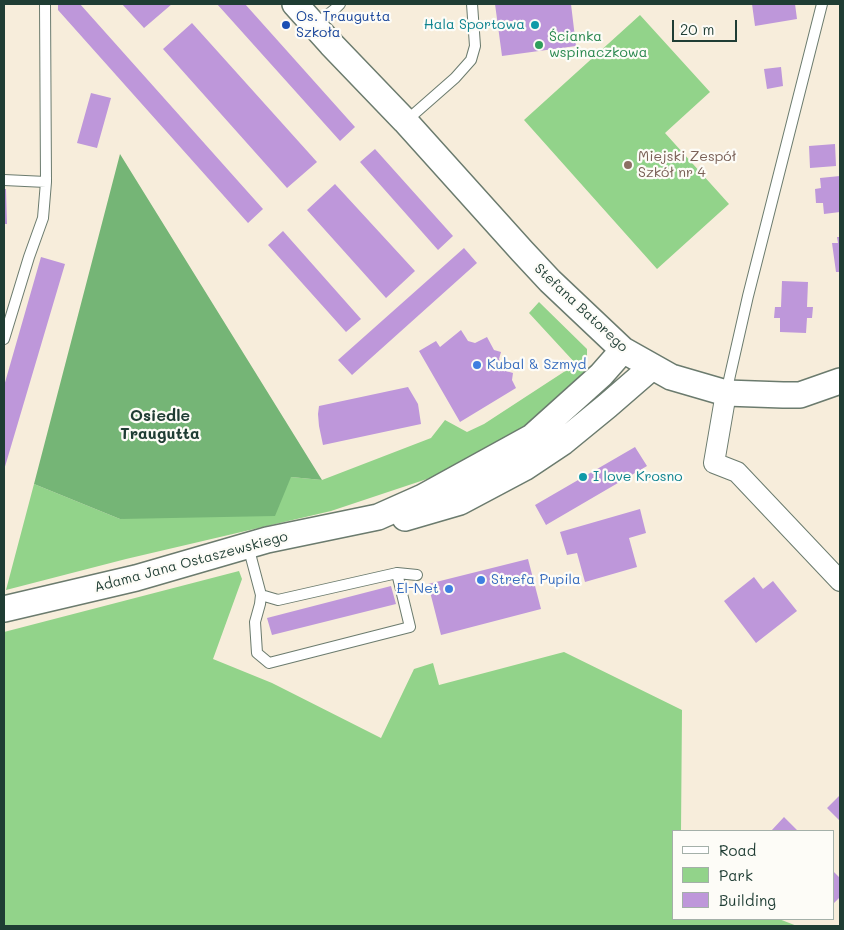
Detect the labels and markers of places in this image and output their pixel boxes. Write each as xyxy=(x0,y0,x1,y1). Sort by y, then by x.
place label: Os. Traugutta Szkoła xyxy=(296,9,391,41)
place label: Hala Sportowa xyxy=(424,17,525,33)
marker: Os. Traugutta Szkoła xyxy=(280,19,292,31)
marker: Hala Sportowa xyxy=(529,19,541,31)
place label: Ścianka wspinaczkowa xyxy=(549,29,647,62)
marker: Ścianka wspinaczkowa xyxy=(533,39,545,51)
place label: Miejski Zespół Szkół nr 4 xyxy=(638,149,736,182)
marker: Miejski Zespół Szkół nr 4 xyxy=(622,159,634,171)
place label: Kubal & Szmyd xyxy=(487,357,586,373)
marker: Kubal & Szmyd xyxy=(471,359,483,371)
place label: I love Krosno xyxy=(593,469,683,485)
marker: I love Krosno xyxy=(577,471,589,483)
place label: Strefa Pupila xyxy=(491,572,581,588)
marker: Strefa Pupila xyxy=(475,574,487,586)
place label: El-Net xyxy=(396,581,439,597)
marker: El-Net xyxy=(443,583,455,595)

